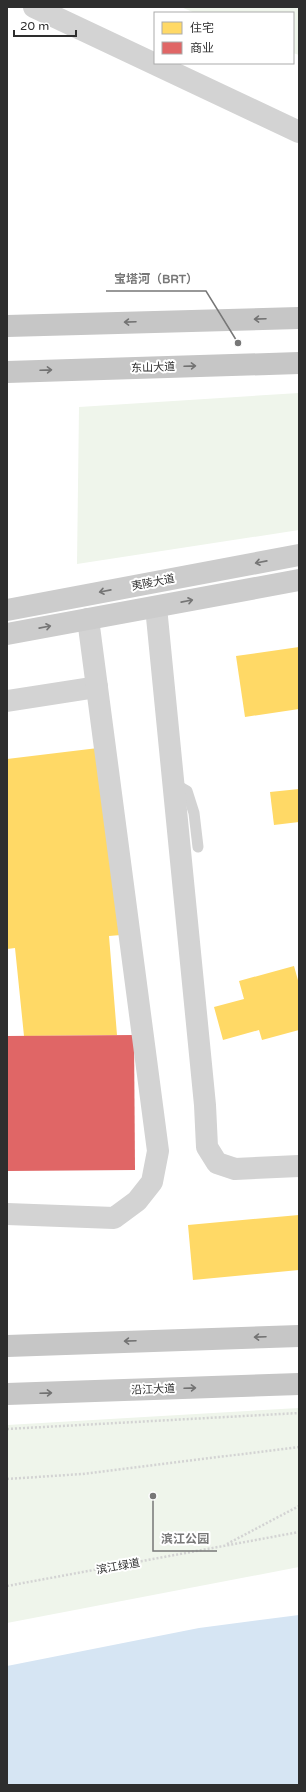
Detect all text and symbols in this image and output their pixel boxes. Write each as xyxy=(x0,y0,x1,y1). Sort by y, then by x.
scale bar xyxy=(14,12,76,38)
legend xyxy=(154,12,294,64)
text: 20 m xyxy=(20,19,49,33)
text: 住宅 xyxy=(190,21,214,35)
text: 商业 xyxy=(190,41,214,55)
callout: 宝塔河（BRT） xyxy=(106,267,206,291)
text: 宝塔河（BRT） xyxy=(114,272,198,286)
one-way arrow xyxy=(254,315,267,322)
one-way arrow xyxy=(124,319,137,326)
street label: 东山大道 xyxy=(131,360,175,375)
one-way arrow xyxy=(183,362,196,370)
one-way arrow xyxy=(39,367,52,374)
one-way arrow xyxy=(255,558,268,566)
street label: 夷陵大道 xyxy=(130,572,176,593)
one-way arrow xyxy=(99,588,112,596)
one-way arrow xyxy=(180,597,193,605)
one-way arrow xyxy=(38,623,51,631)
one-way arrow xyxy=(254,1333,267,1341)
one-way arrow xyxy=(124,1338,137,1345)
street label: 沿江大道 xyxy=(131,1382,175,1397)
one-way arrow xyxy=(183,1384,196,1391)
one-way arrow xyxy=(39,1389,52,1396)
callout: 滨江公园 xyxy=(153,1527,217,1551)
text: 滨江公园 xyxy=(161,1532,209,1546)
street label: 滨江绿道 xyxy=(95,1556,141,1577)

